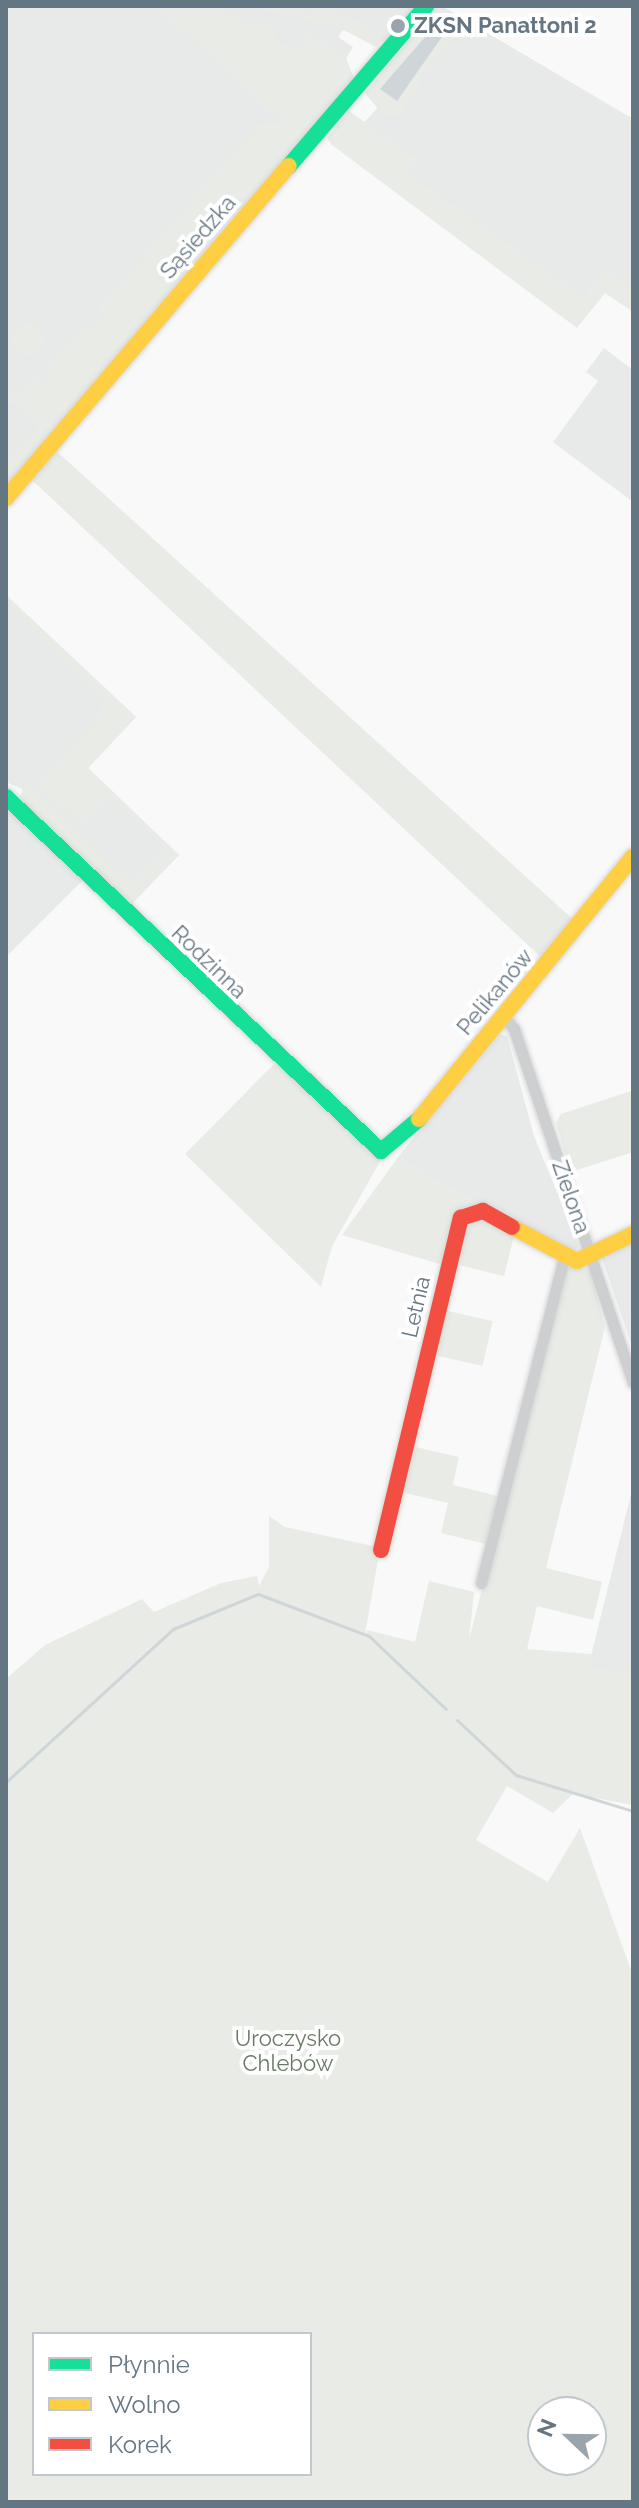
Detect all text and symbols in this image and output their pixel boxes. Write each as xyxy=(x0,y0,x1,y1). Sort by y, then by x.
place label: ZKSN Panattoni 2 xyxy=(414,13,597,39)
marker: ZKSN Panattoni 2 xyxy=(389,17,407,35)
street label: Sąsiedzka xyxy=(155,190,241,284)
street label: Rodzinna xyxy=(166,920,252,1004)
street label: Pelikanów xyxy=(451,944,539,1040)
street label: Zielona xyxy=(546,1157,596,1237)
street label: Letnia xyxy=(396,1274,436,1340)
park label: Uroczysko Chlebów xyxy=(235,2025,341,2076)
legend xyxy=(32,2332,312,2476)
text: Płynnie xyxy=(108,2350,190,2379)
text: Wolno xyxy=(108,2390,181,2419)
north arrow xyxy=(527,2396,607,2476)
text: N xyxy=(531,2415,562,2440)
text: Korek xyxy=(108,2430,172,2459)

